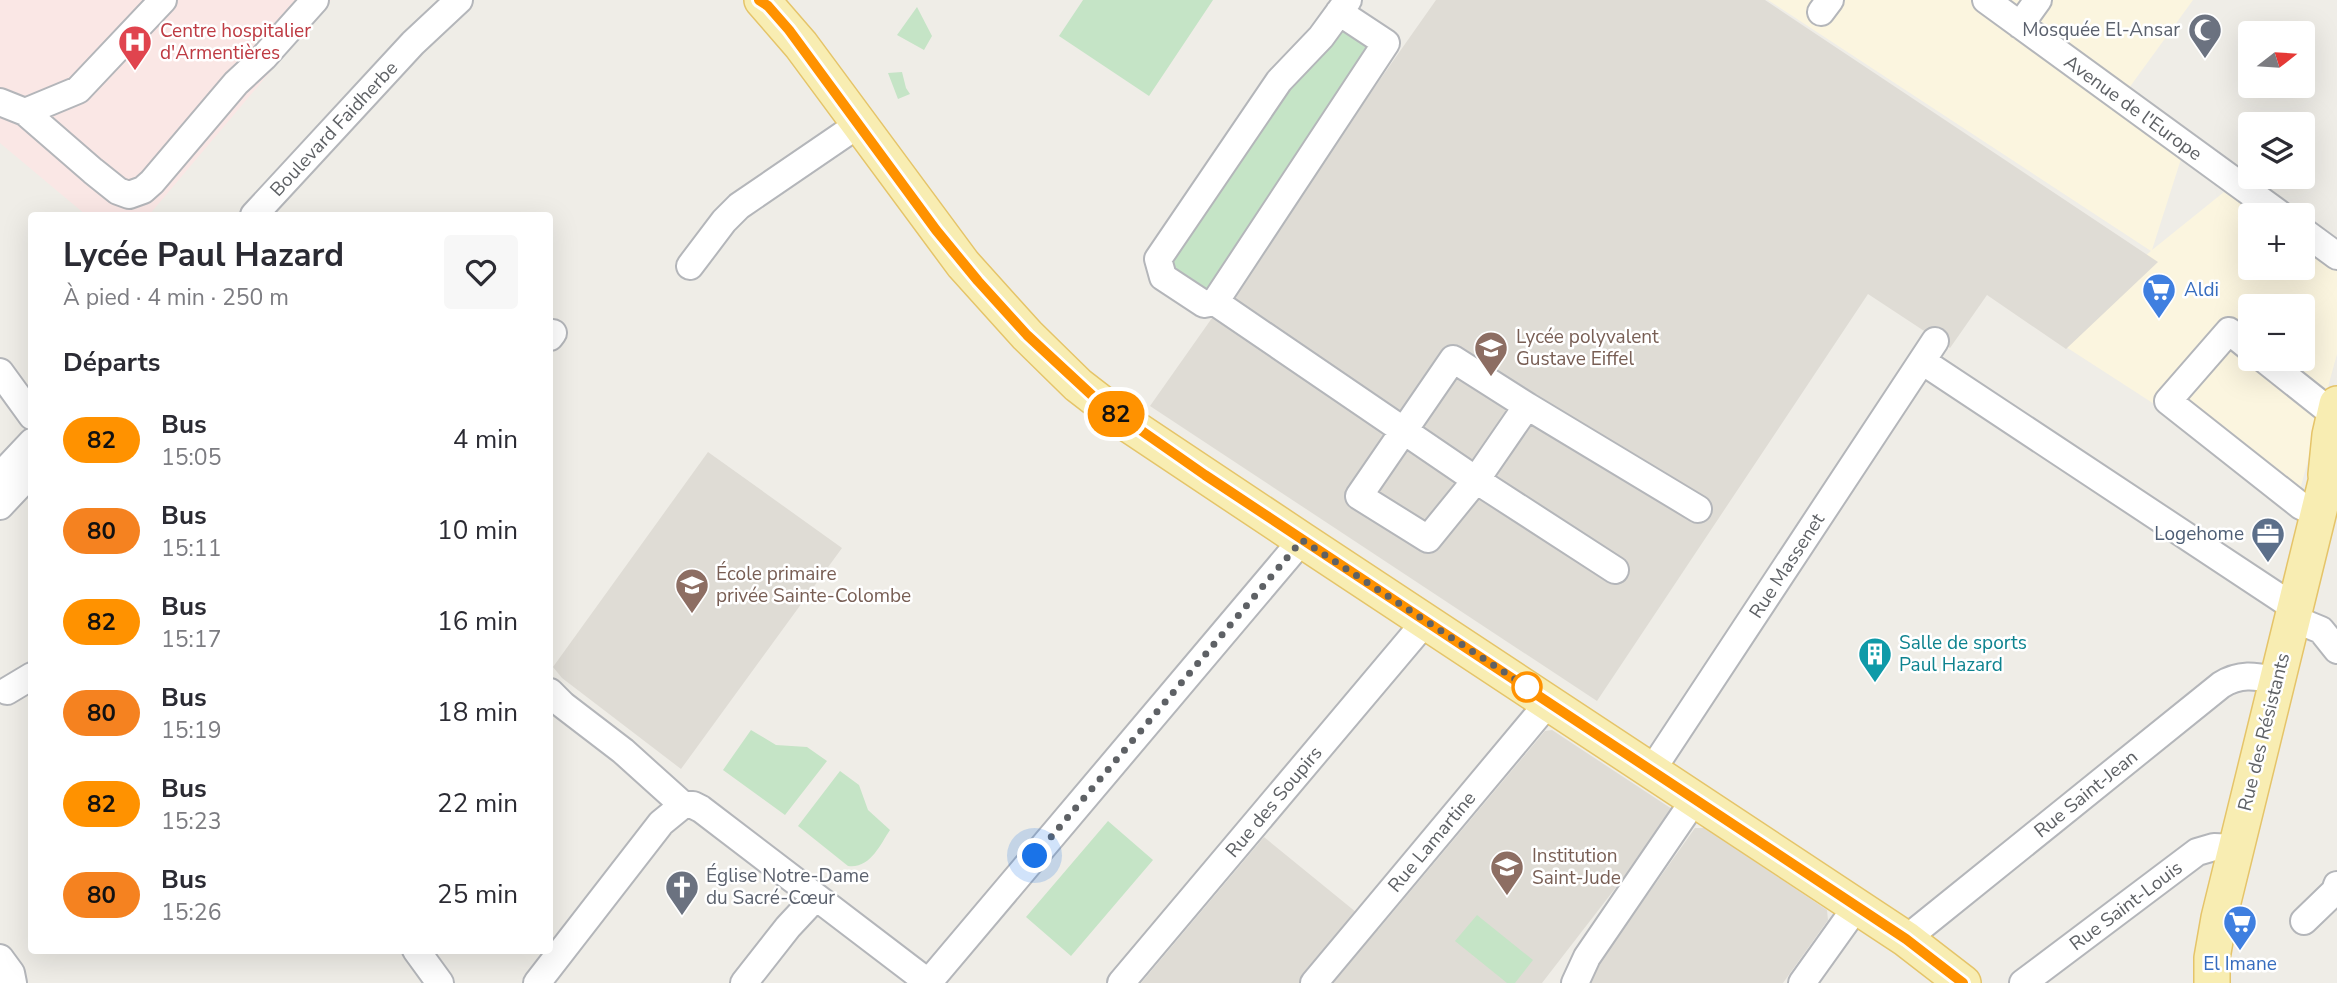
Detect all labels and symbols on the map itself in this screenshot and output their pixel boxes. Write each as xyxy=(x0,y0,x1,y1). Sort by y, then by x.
mosque icon: Mosquée El-Ansar xyxy=(2186,11,2224,60)
place label: Mosquée El-Ansar xyxy=(2022,17,2180,43)
place label: Centre hospitalier d'Armentières xyxy=(160,18,311,66)
north arrow xyxy=(2238,21,2315,98)
hospital icon: Centre hospitalier d'Armentières xyxy=(116,23,154,72)
street label: Avenue de l'Europe xyxy=(2059,49,2207,167)
street label: Boulevard Faidherbe xyxy=(264,56,404,202)
supermarket icon: Aldi xyxy=(2140,271,2178,320)
place label: Aldi xyxy=(2184,277,2219,303)
place label: Lycée polyvalent Gustave Eiffel xyxy=(1516,324,1659,372)
school or university icon: Lycée polyvalent Gustave Eiffel xyxy=(1472,329,1510,378)
line badge: 82 xyxy=(1084,391,1148,437)
street label: Rue Massenet xyxy=(1743,508,1831,624)
office icon: Logehome xyxy=(2249,515,2287,564)
place label: Logehome xyxy=(2154,521,2244,547)
place label: École primaire privée Sainte-Colombe xyxy=(716,561,911,609)
school or university icon: École primaire privée Sainte-Colombe xyxy=(673,566,711,615)
place label: Salle de sports Paul Hazard xyxy=(1899,630,2027,678)
building icon: Salle de sports Paul Hazard xyxy=(1856,635,1894,684)
street label: Rue des Résistants xyxy=(2232,650,2296,814)
unlabelled marker xyxy=(1512,672,1542,702)
street label: Rue des Soupirs xyxy=(1220,741,1328,863)
street label: Rue Saint-Jean xyxy=(2029,744,2143,844)
street label: Rue Lamartine xyxy=(1382,786,1482,898)
your location xyxy=(1017,838,1052,873)
place label: Institution Saint-Jude xyxy=(1532,843,1621,891)
school or university icon: Institution Saint-Jude xyxy=(1488,848,1526,897)
street label: Rue Saint-Louis xyxy=(2064,855,2188,957)
place label: Église Notre-Dame du Sacré-Cœur xyxy=(706,863,869,911)
church icon: Église Notre-Dame du Sacré-Cœur xyxy=(663,868,701,917)
supermarket icon: El Imane xyxy=(2221,903,2259,952)
place label: El Imane xyxy=(2203,951,2277,977)

